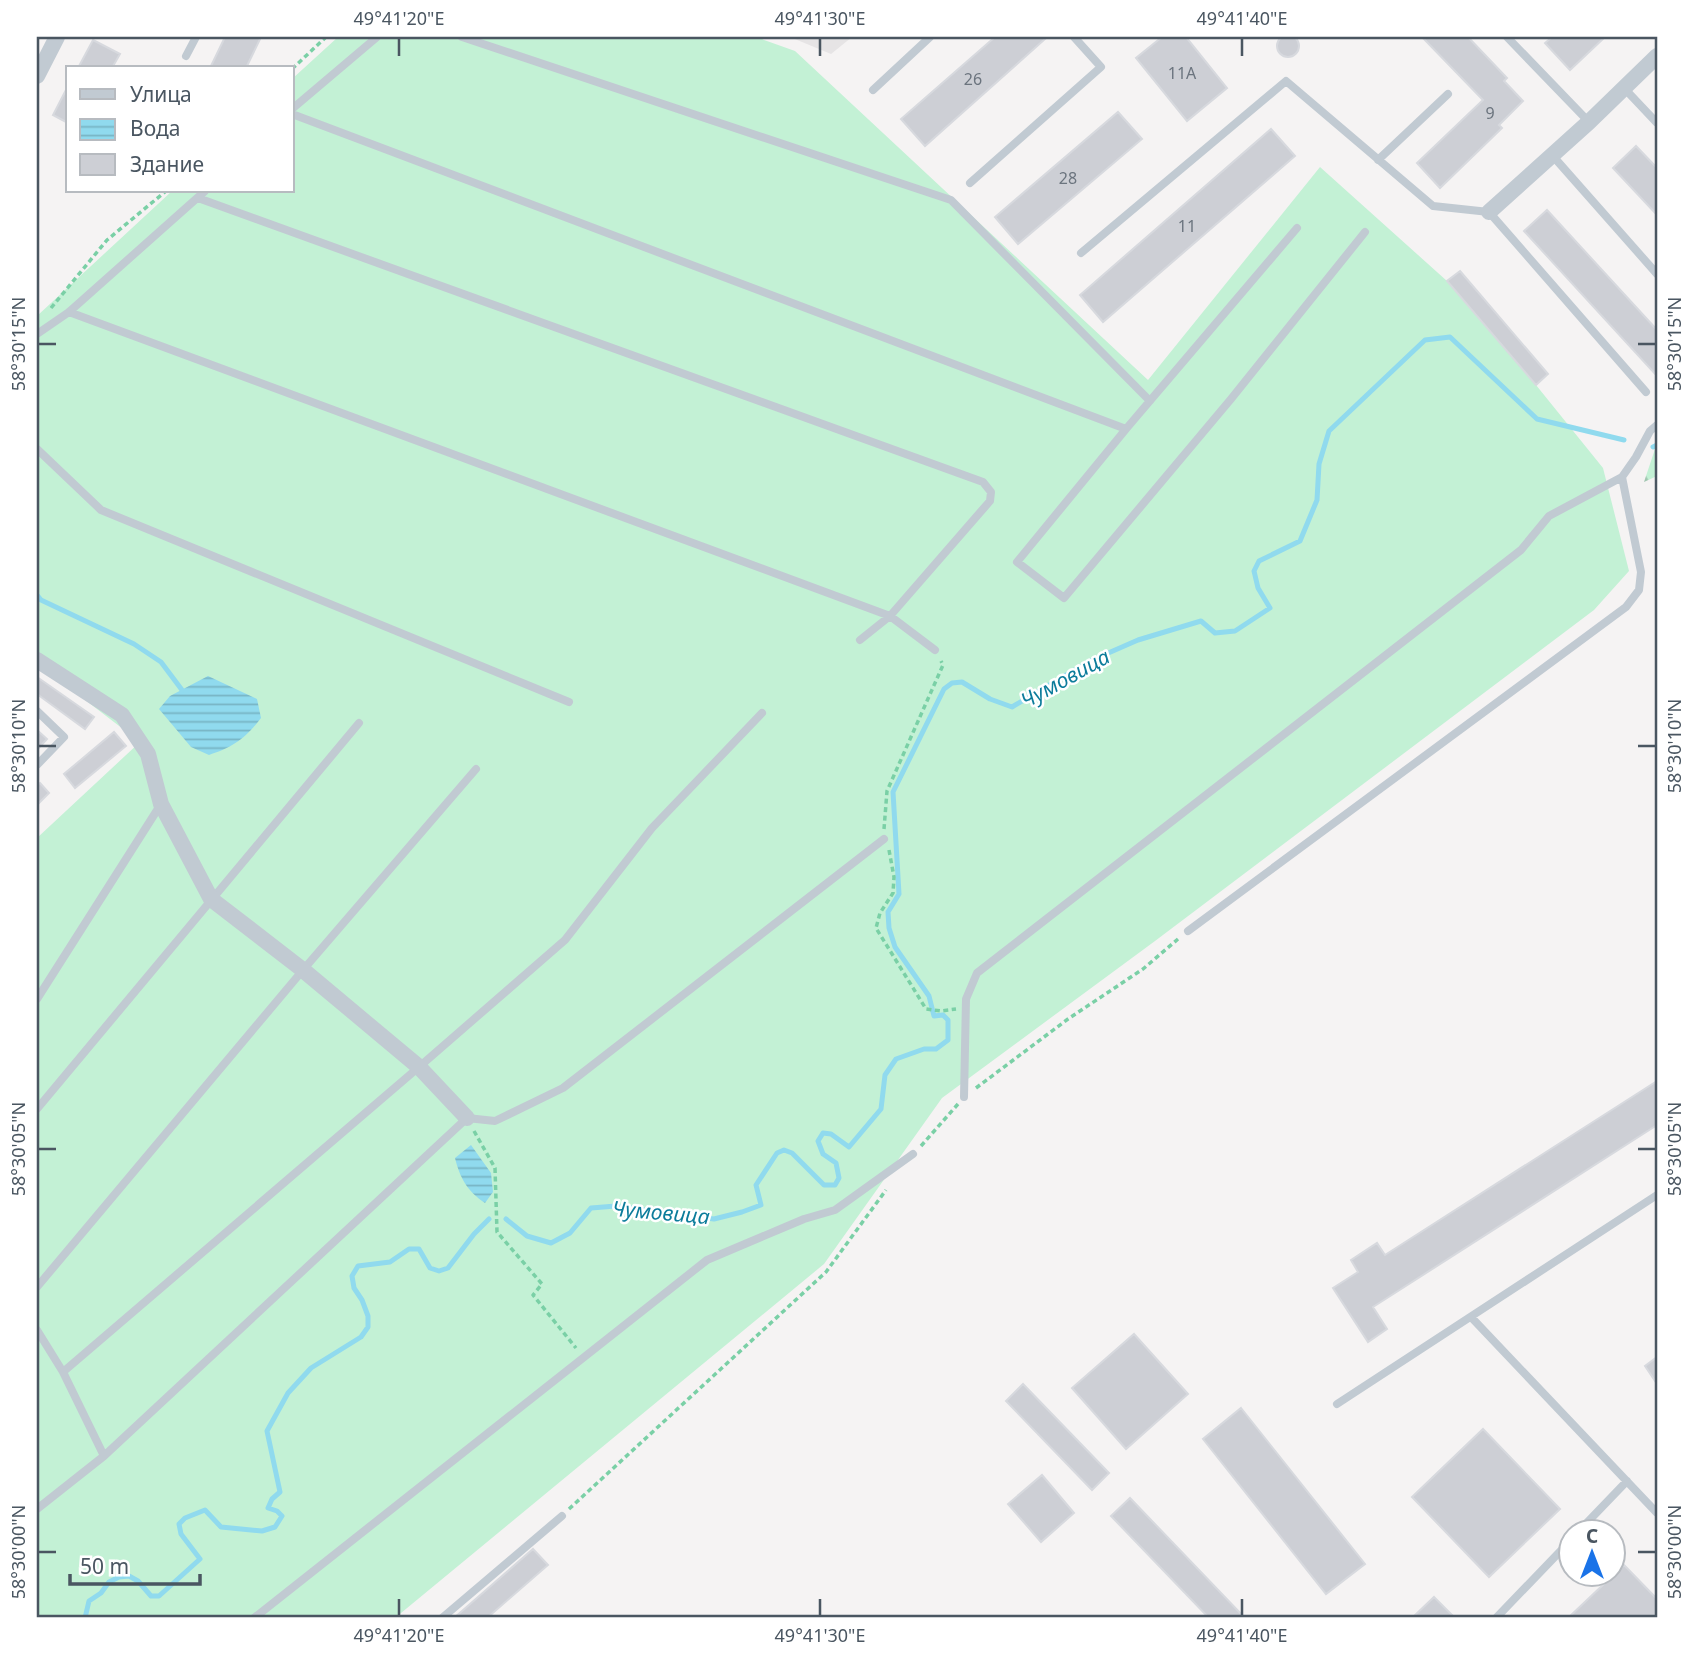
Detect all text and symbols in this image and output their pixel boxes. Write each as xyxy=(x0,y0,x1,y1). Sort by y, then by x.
text: 49°41'20"E xyxy=(354,6,444,30)
text: 49°41'30"E xyxy=(775,6,865,30)
text: 49°41'40"E xyxy=(1197,6,1287,30)
house number: 11А xyxy=(1168,62,1197,84)
legend xyxy=(66,66,294,192)
house number: 26 xyxy=(964,68,982,90)
text: Улица xyxy=(130,80,192,108)
house number: 9 xyxy=(1485,102,1495,124)
text: Вода xyxy=(130,114,180,142)
text: Здание xyxy=(130,150,204,178)
house number: 28 xyxy=(1059,167,1077,189)
house number: 11 xyxy=(1178,215,1196,237)
text: 58°30'15"N xyxy=(6,297,30,391)
text: 58°30'15"N xyxy=(1662,297,1686,391)
water label: Чумовица xyxy=(1015,642,1115,714)
text: 58°30'10"N xyxy=(6,699,30,793)
text: 58°30'10"N xyxy=(1662,699,1686,793)
text: 58°30'05"N xyxy=(6,1102,30,1196)
text: 58°30'05"N xyxy=(1662,1102,1686,1196)
water label: Чумовица xyxy=(611,1194,711,1230)
text: 58°30'00"N xyxy=(6,1505,30,1599)
text: 58°30'00"N xyxy=(1662,1505,1686,1599)
north arrow xyxy=(1558,1518,1628,1588)
text: С xyxy=(1586,1523,1598,1549)
scale bar xyxy=(70,1543,200,1587)
text: 50 m xyxy=(80,1552,129,1580)
text: 49°41'20"E xyxy=(354,1623,444,1647)
text: 49°41'30"E xyxy=(775,1623,865,1647)
text: 49°41'40"E xyxy=(1197,1623,1287,1647)

